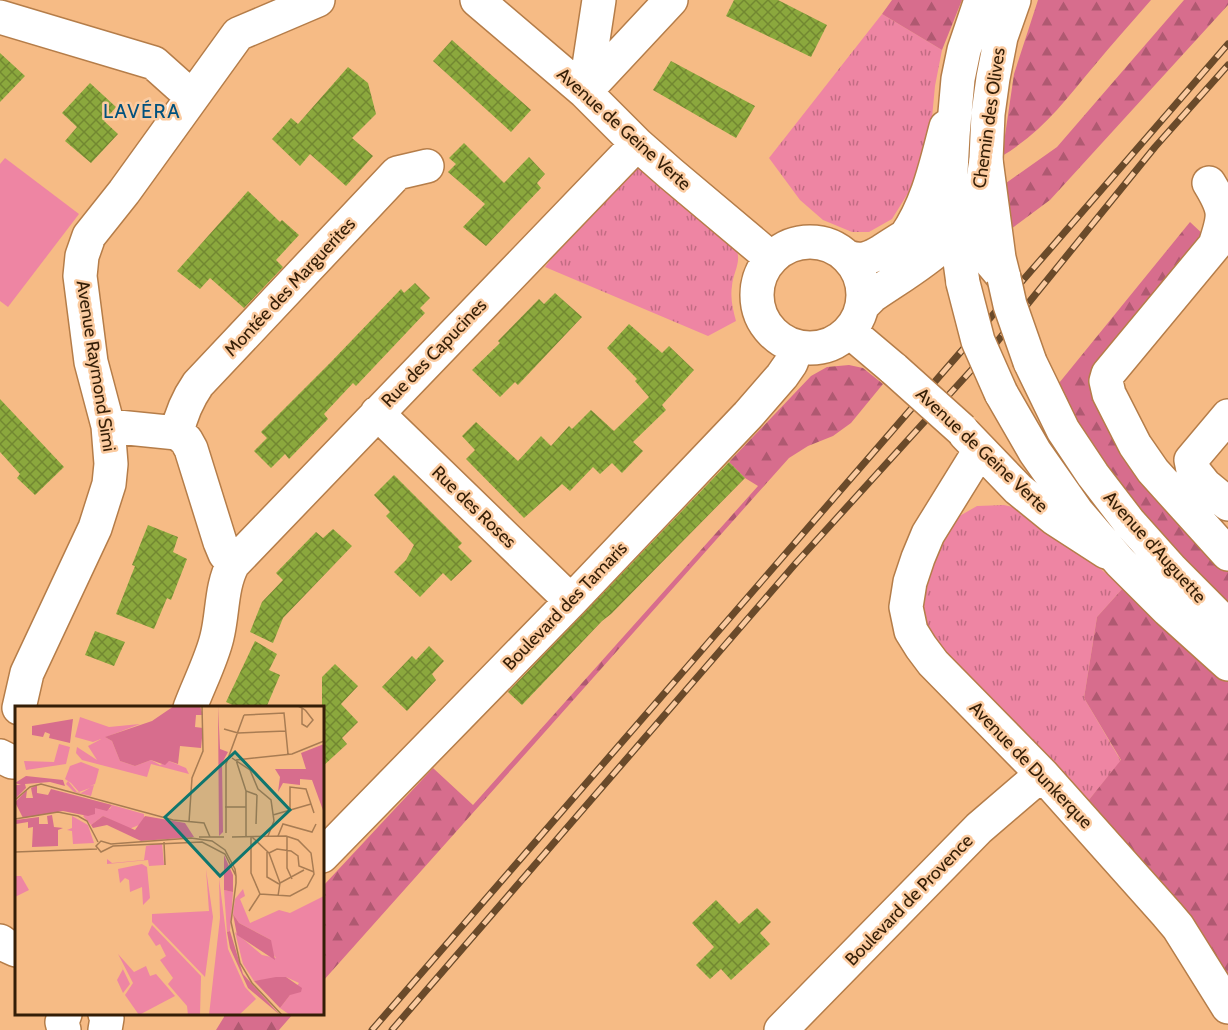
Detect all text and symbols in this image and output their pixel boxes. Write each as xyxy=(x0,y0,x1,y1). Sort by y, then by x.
street label: Chemin des Olives xyxy=(968,46,1010,190)
street label: Avenue de Geine Verte xyxy=(552,63,696,195)
district label: LAVÉRA xyxy=(103,99,181,123)
street label: Montée des Marguerites xyxy=(220,213,360,361)
street label: Avenue Raymond Simi xyxy=(72,279,120,453)
street label: Rue des Capucines xyxy=(377,294,491,412)
street label: Avenue de Geine Verte xyxy=(911,383,1053,517)
street label: Rue des Roses xyxy=(427,461,521,553)
street label: Avenue d'Auguette xyxy=(1099,487,1211,607)
street label: Boulevard des Tamaris xyxy=(498,537,632,675)
street label: Avenue de Dunkerque xyxy=(965,697,1097,833)
inset map xyxy=(15,706,324,1015)
street label: Boulevard de Provence xyxy=(841,830,977,970)

